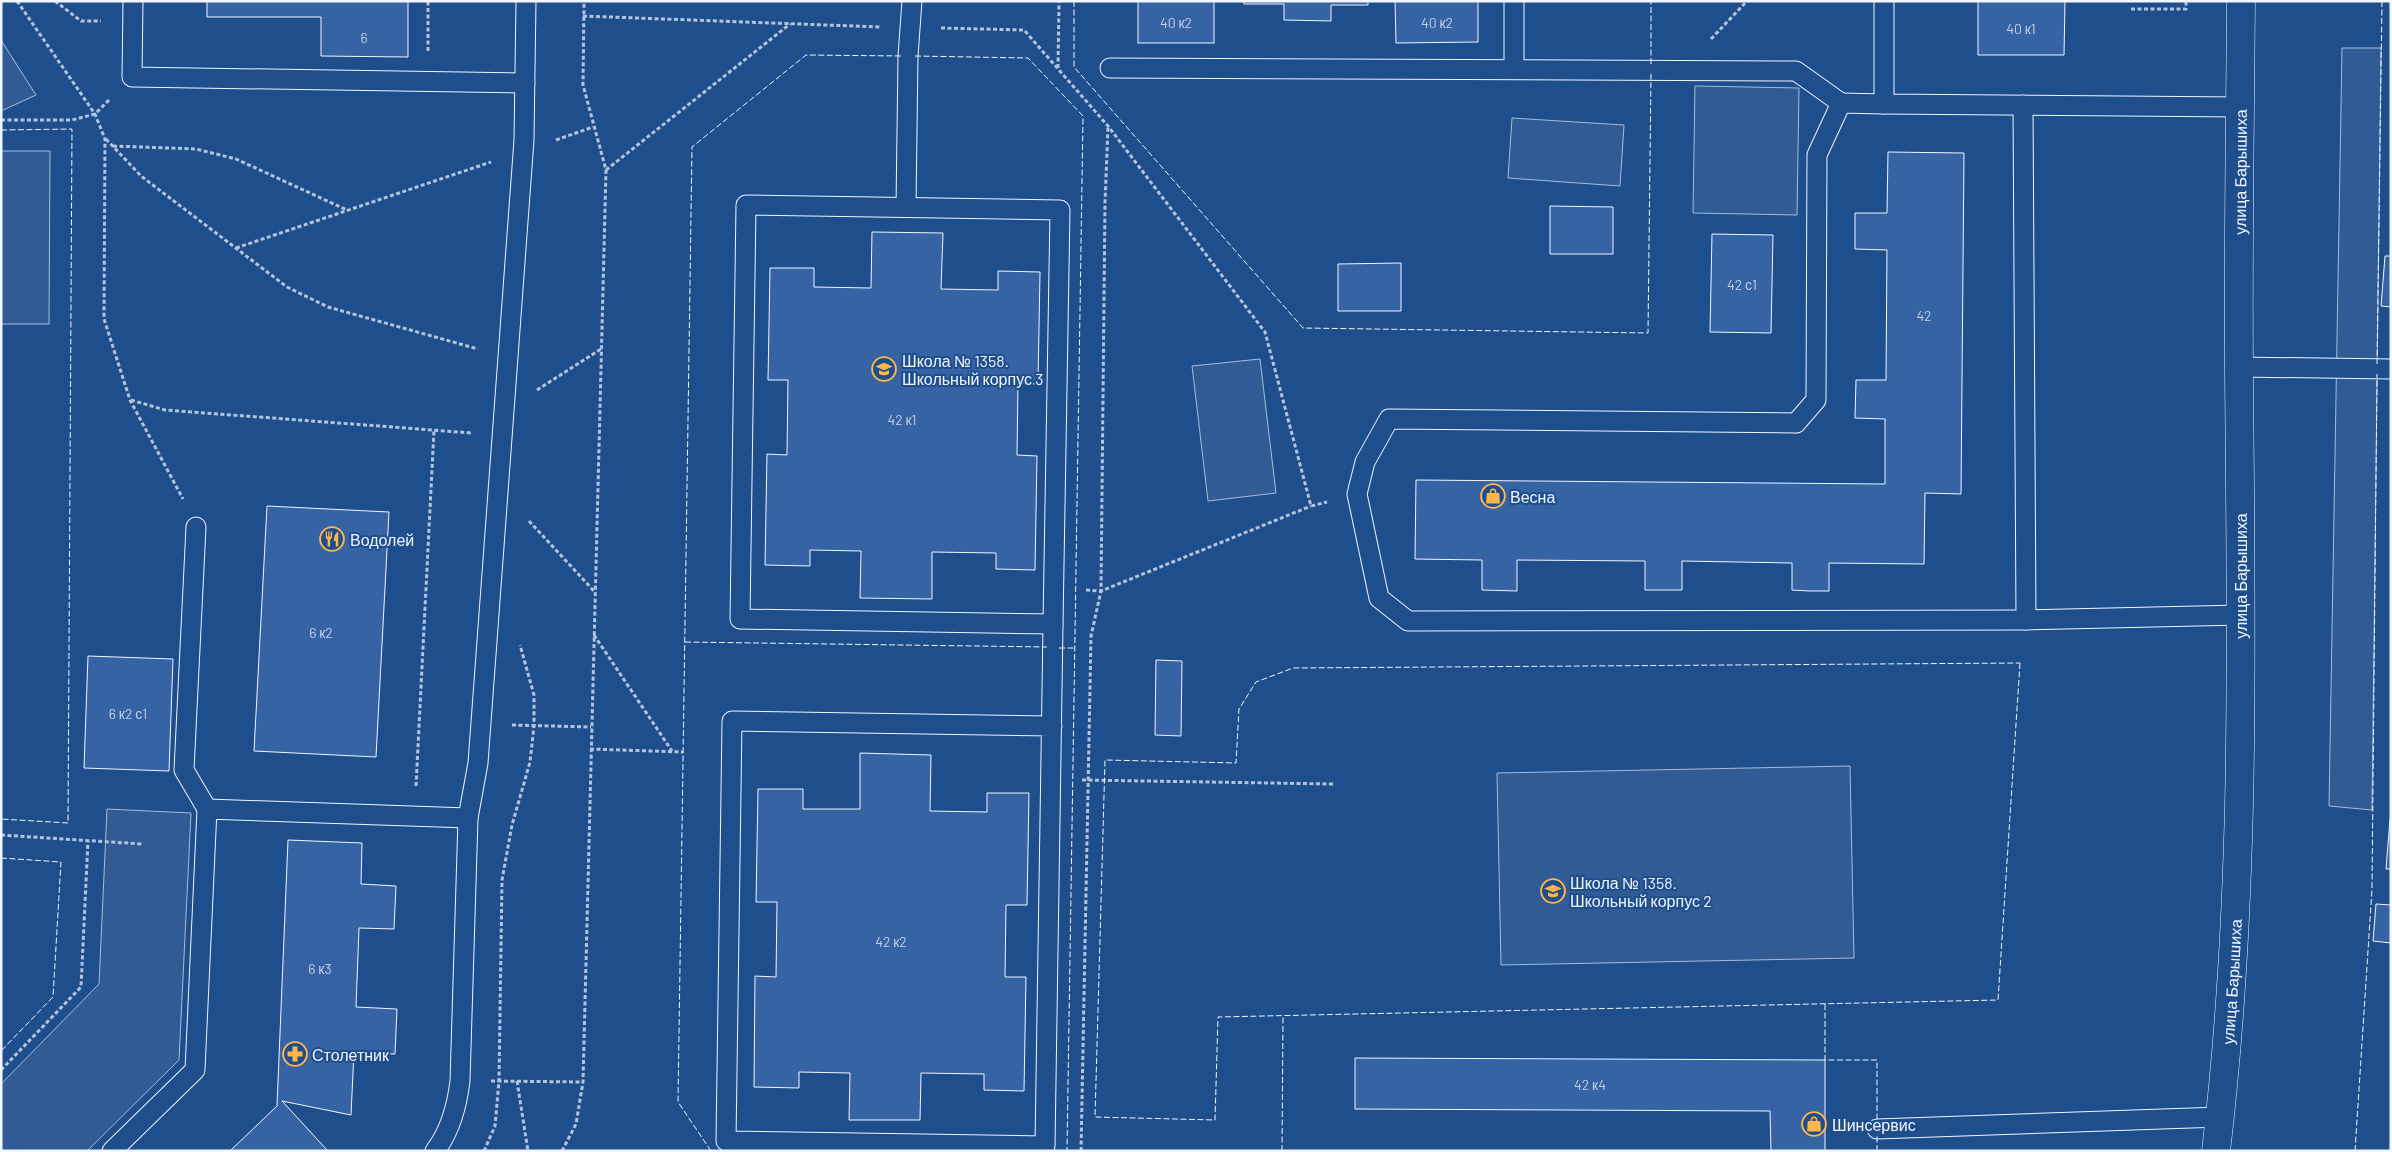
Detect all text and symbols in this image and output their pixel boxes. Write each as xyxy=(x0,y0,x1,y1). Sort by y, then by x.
house number: 40 к2 xyxy=(1160,14,1192,31)
house number: 40 к2 xyxy=(1421,14,1453,31)
house number: 40 к1 xyxy=(2006,20,2036,37)
house number: 6 xyxy=(360,29,368,46)
street label: улица Барышиха xyxy=(2229,109,2249,235)
house number: 42 с1 xyxy=(1727,276,1757,293)
house number: 42 xyxy=(1916,307,1932,324)
place label: Школа № 1358. Школьный корпус 3 xyxy=(902,351,1043,388)
school or university icon: Школа № 1358. Школьный корпус 3 xyxy=(871,356,897,382)
house number: 42 к1 xyxy=(887,411,917,428)
shop icon: Весна xyxy=(1480,483,1506,509)
place label: Весна xyxy=(1510,487,1555,506)
street label: улица Барышиха xyxy=(2231,513,2250,639)
restaurant icon: Водолей xyxy=(319,526,345,552)
place label: Водолей xyxy=(350,530,414,549)
house number: 6 к2 xyxy=(309,624,333,641)
house number: 6 к2 с1 xyxy=(109,705,147,722)
place label: Школа № 1358. Школьный корпус 2 xyxy=(1570,873,1712,910)
school or university icon: Школа № 1358. Школьный корпус 2 xyxy=(1540,878,1566,904)
street label: улица Барышиха xyxy=(2217,918,2244,1045)
house number: 42 к2 xyxy=(875,933,907,950)
house number: 6 к3 xyxy=(308,960,332,977)
pharmacy icon: Столетник xyxy=(282,1041,308,1067)
place label: Столетник xyxy=(312,1045,390,1064)
house number: 42 к4 xyxy=(1574,1076,1606,1093)
shop icon: Шинсервис xyxy=(1801,1111,1827,1137)
place label: Шинсервис xyxy=(1832,1115,1916,1134)

